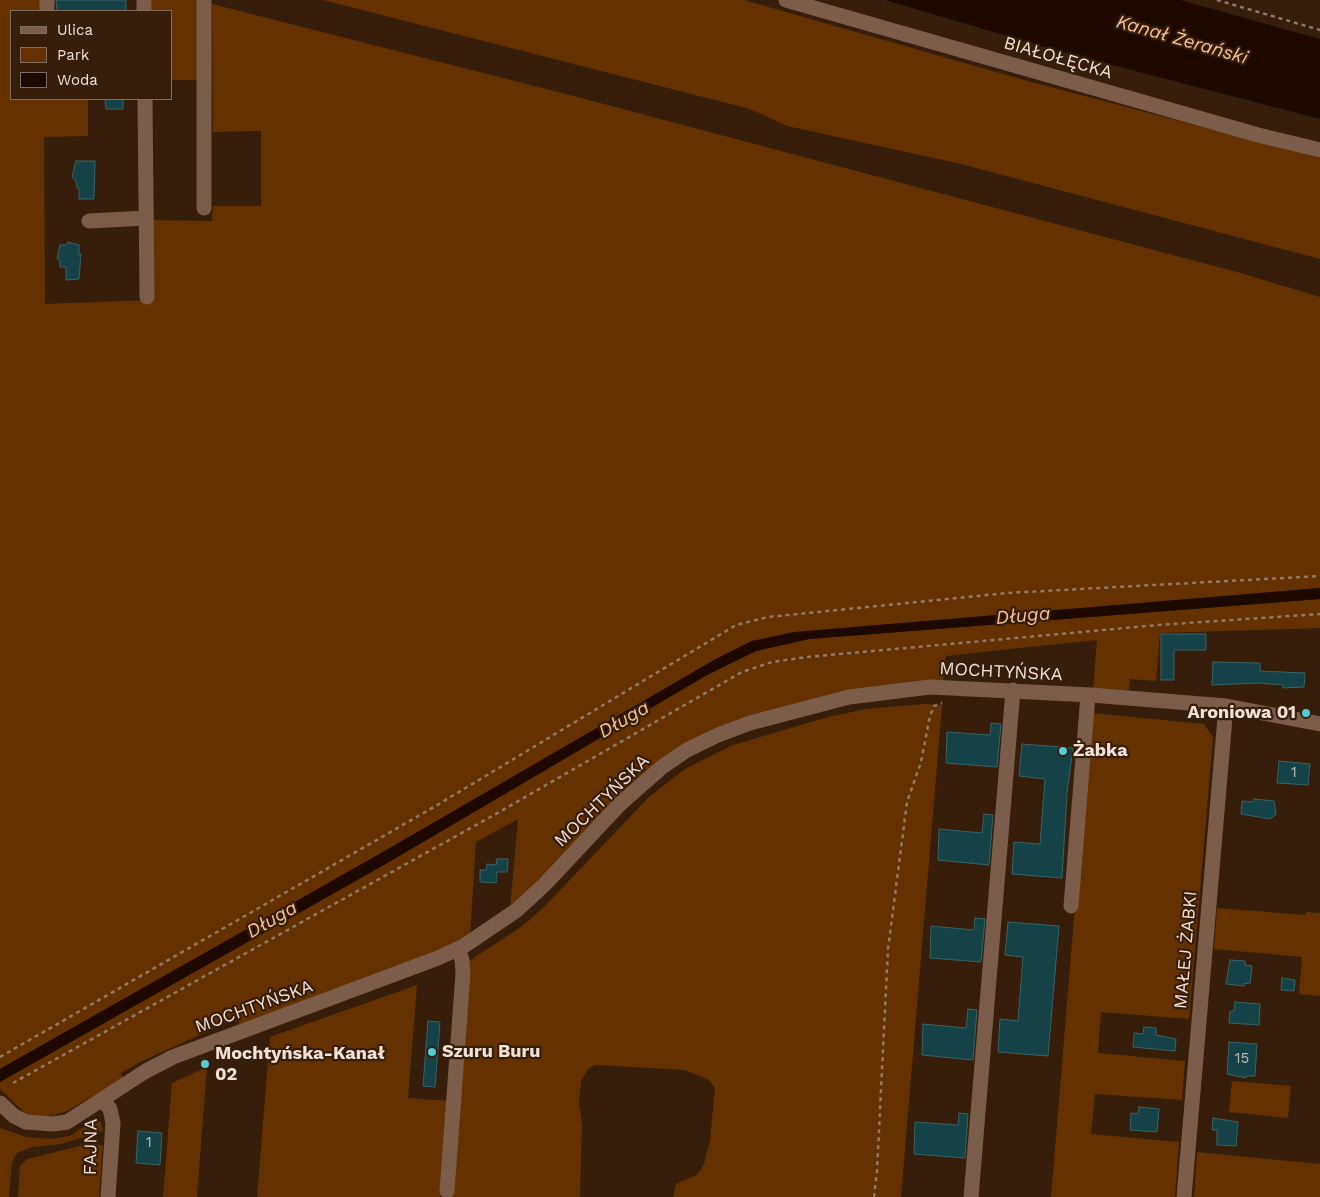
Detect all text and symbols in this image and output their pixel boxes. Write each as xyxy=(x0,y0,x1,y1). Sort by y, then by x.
legend xyxy=(10,10,172,100)
water label: Kanał Żerański xyxy=(1114,10,1250,70)
text: Ulica xyxy=(57,21,93,39)
street label: BIAŁOŁĘCKA xyxy=(1001,32,1115,84)
text: Park xyxy=(57,46,89,64)
text: Woda xyxy=(57,71,98,89)
water label: Długa xyxy=(995,602,1051,630)
street label: MOCHTYŃSKA xyxy=(939,658,1063,686)
water label: Długa xyxy=(595,696,653,744)
place label: Aroniowa 01 xyxy=(1187,702,1296,724)
marker: Aroniowa 01 xyxy=(1300,707,1312,719)
place label: Żabka xyxy=(1073,740,1128,762)
marker: Żabka xyxy=(1057,745,1069,757)
street label: MOCHTYŃSKA xyxy=(550,750,654,852)
house number: 1 xyxy=(1291,764,1297,782)
street label: MAŁEJ ŻABKI xyxy=(1170,890,1202,1010)
water label: Długa xyxy=(243,896,301,944)
street label: MOCHTYŃSKA xyxy=(192,976,316,1038)
place label: Szuru Buru xyxy=(442,1041,540,1063)
place label: Mochtyńska-Kanał 02 xyxy=(215,1043,385,1086)
marker: Szuru Buru xyxy=(426,1046,438,1058)
house number: 15 xyxy=(1235,1050,1249,1068)
marker: Mochtyńska-Kanał 02 xyxy=(199,1058,211,1070)
street label: FAJNA xyxy=(80,1118,102,1176)
house number: 1 xyxy=(146,1134,152,1152)

